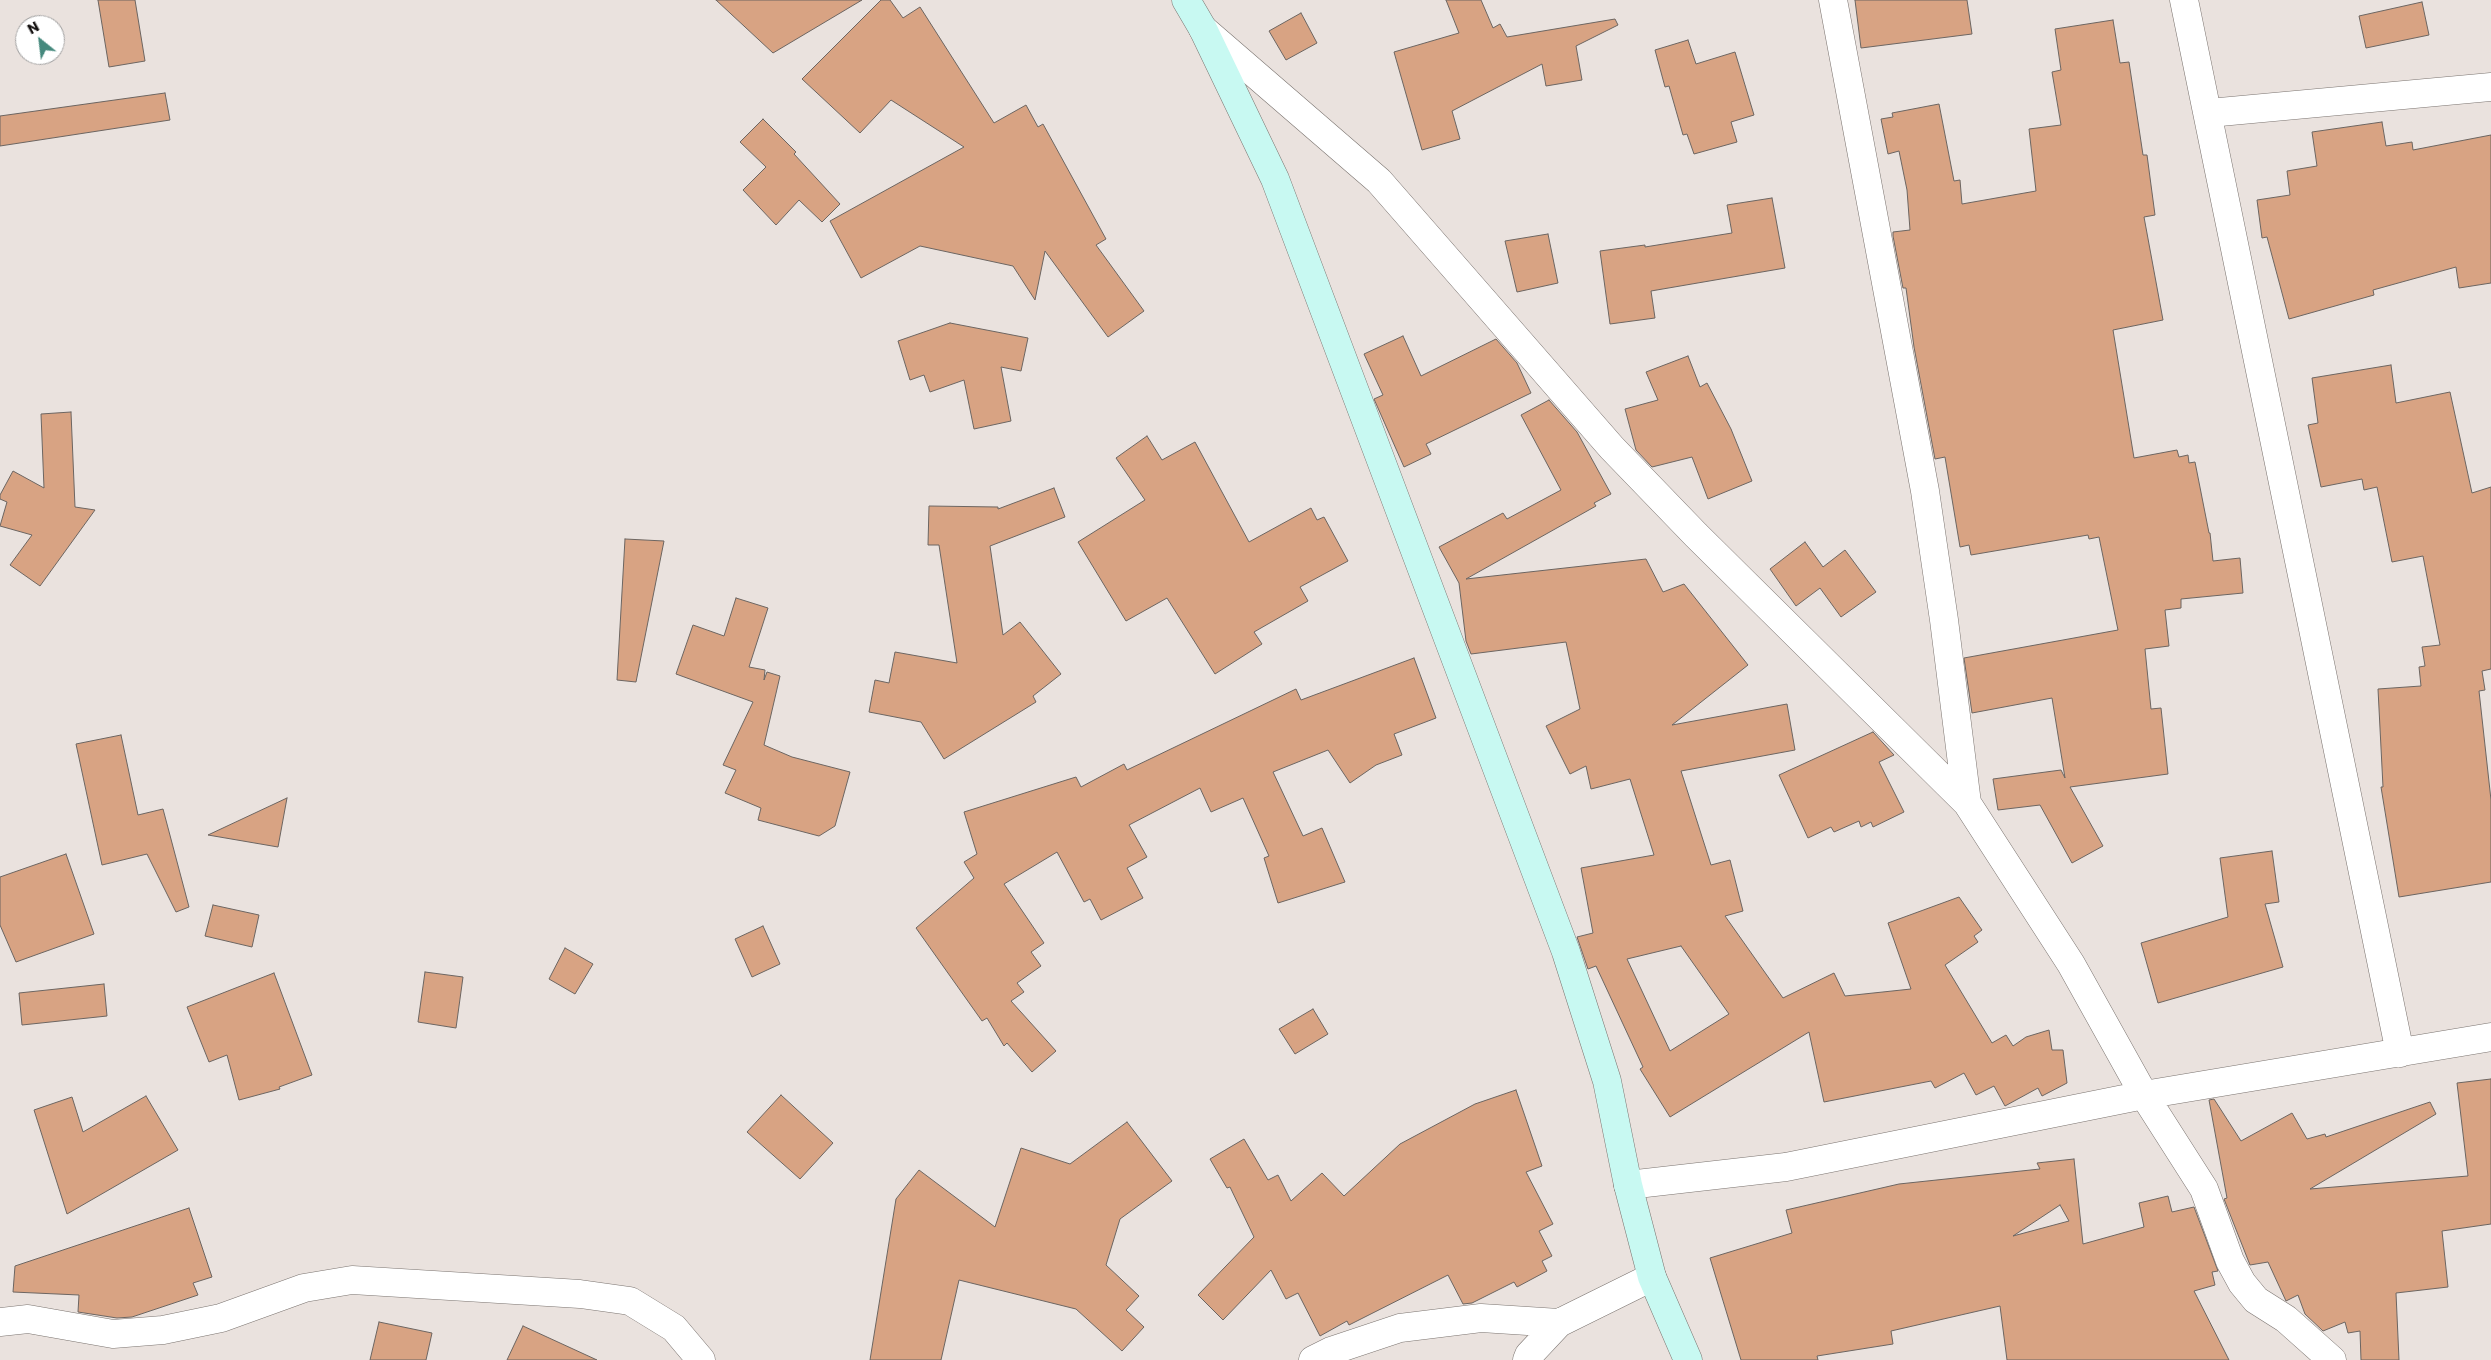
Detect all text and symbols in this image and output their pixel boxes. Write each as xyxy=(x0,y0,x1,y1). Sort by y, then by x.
north arrow xyxy=(15,15,65,65)
text: N xyxy=(24,16,43,39)

